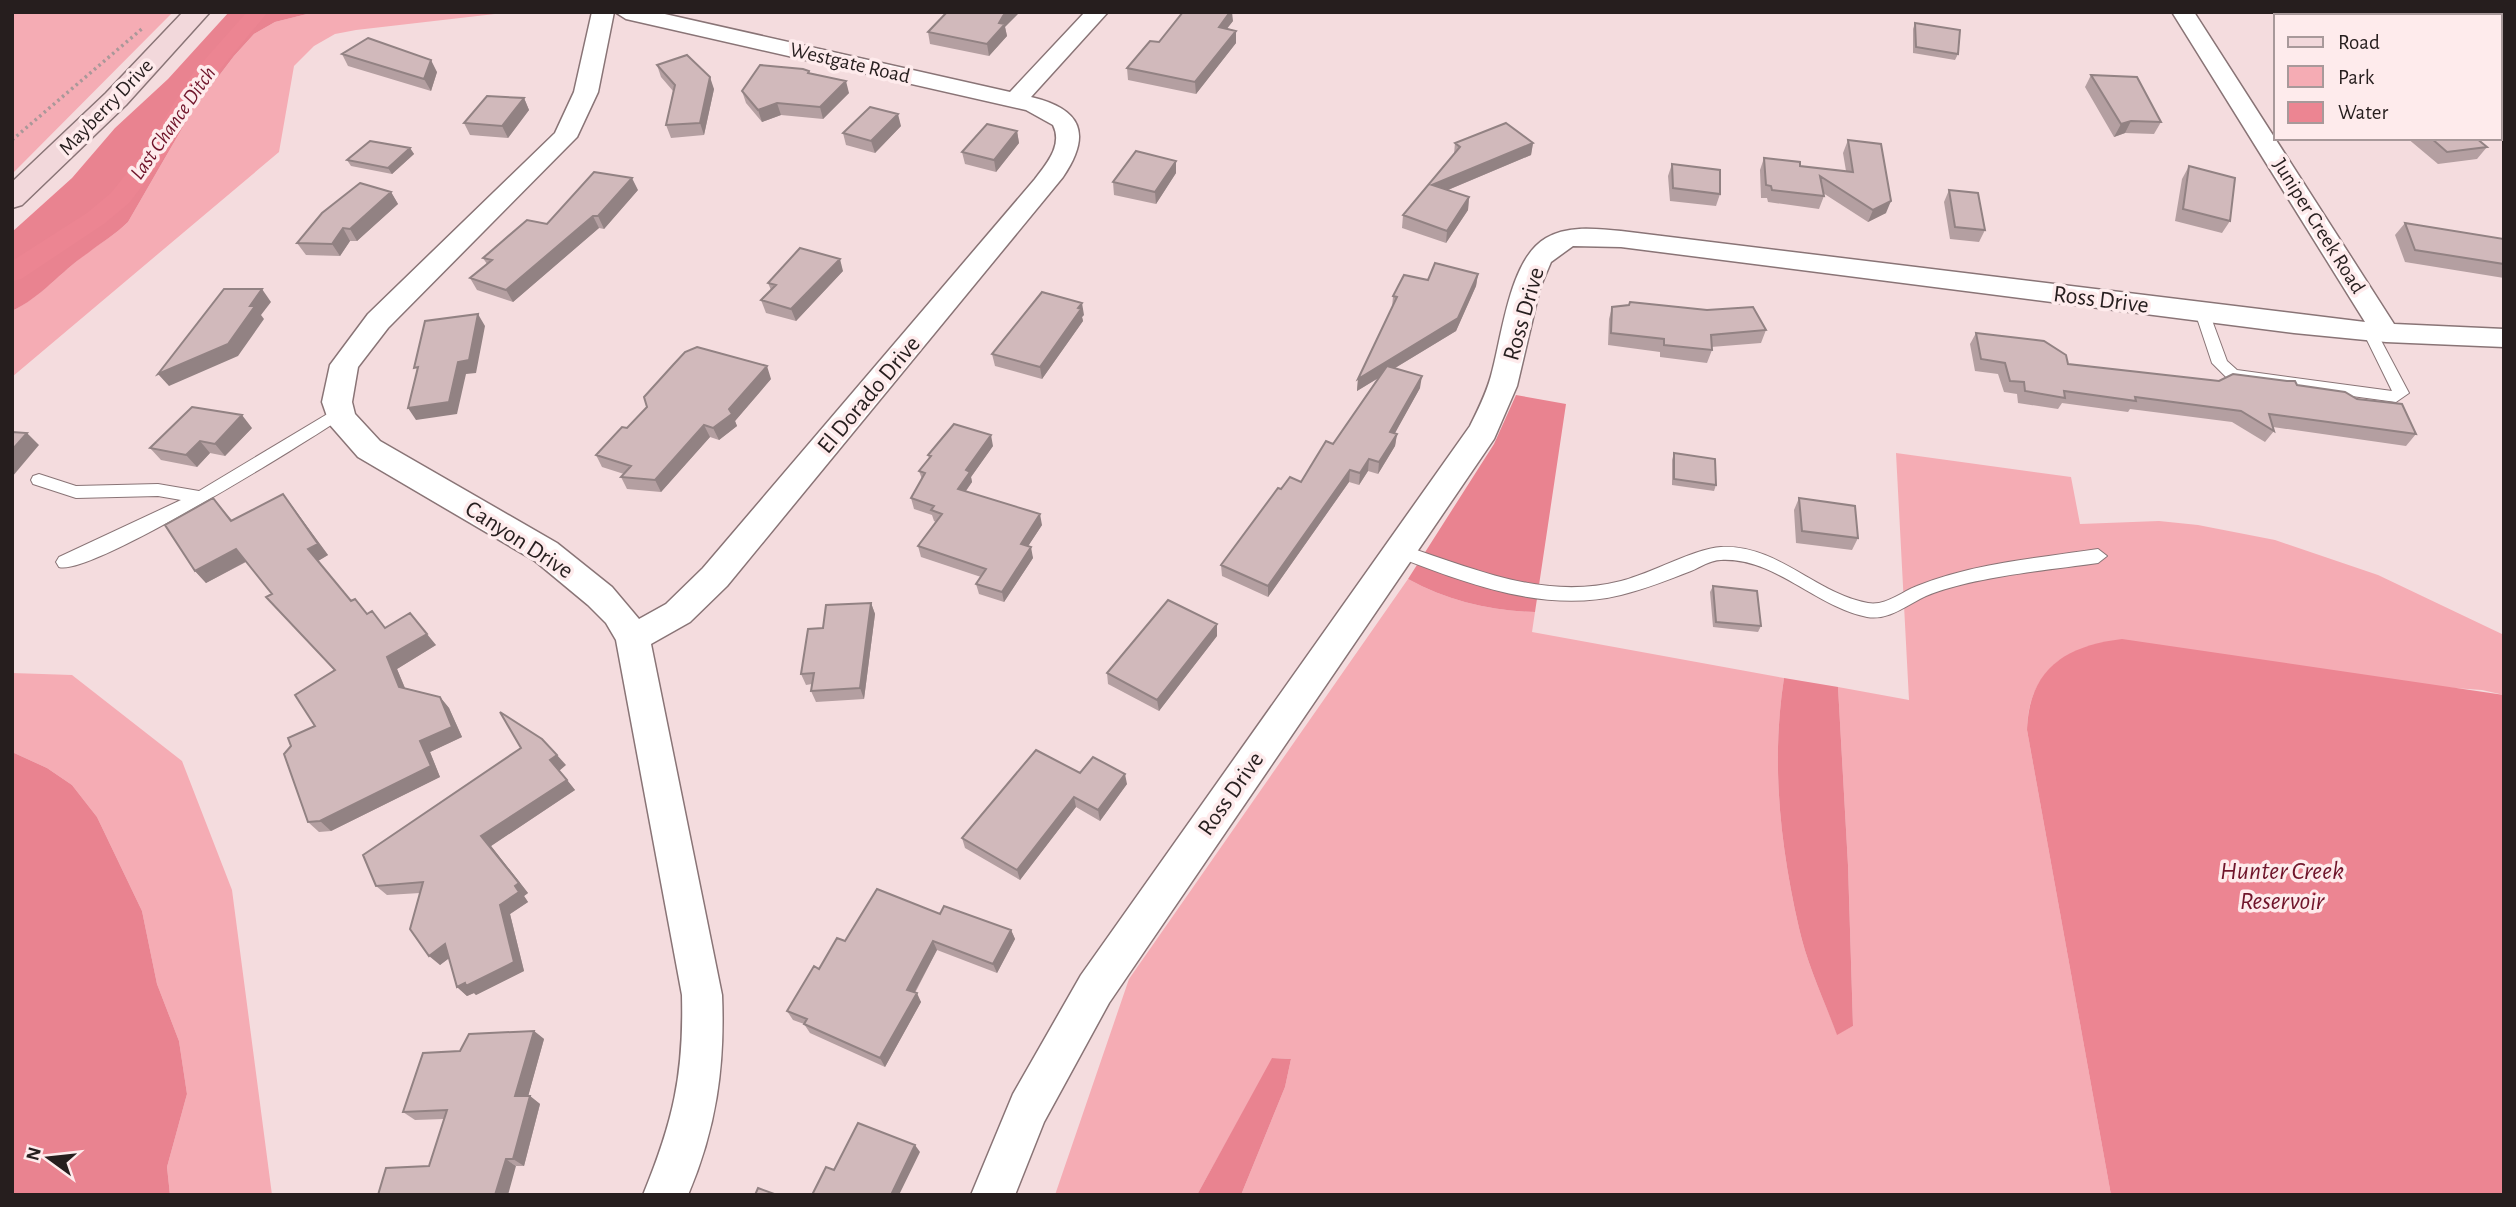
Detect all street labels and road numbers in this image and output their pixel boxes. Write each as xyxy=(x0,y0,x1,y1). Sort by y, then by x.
street label: Westgate Road xyxy=(788,39,912,87)
street label: Mayberry Drive xyxy=(55,55,157,159)
street label: Juniper Creek Road xyxy=(2269,155,2369,297)
street label: Ross Drive xyxy=(1499,265,1549,363)
street label: Ross Drive xyxy=(2052,282,2150,318)
street label: El Dorado Drive xyxy=(813,332,925,458)
street label: Canyon Drive xyxy=(461,496,577,584)
street label: Ross Drive xyxy=(1194,748,1268,840)

